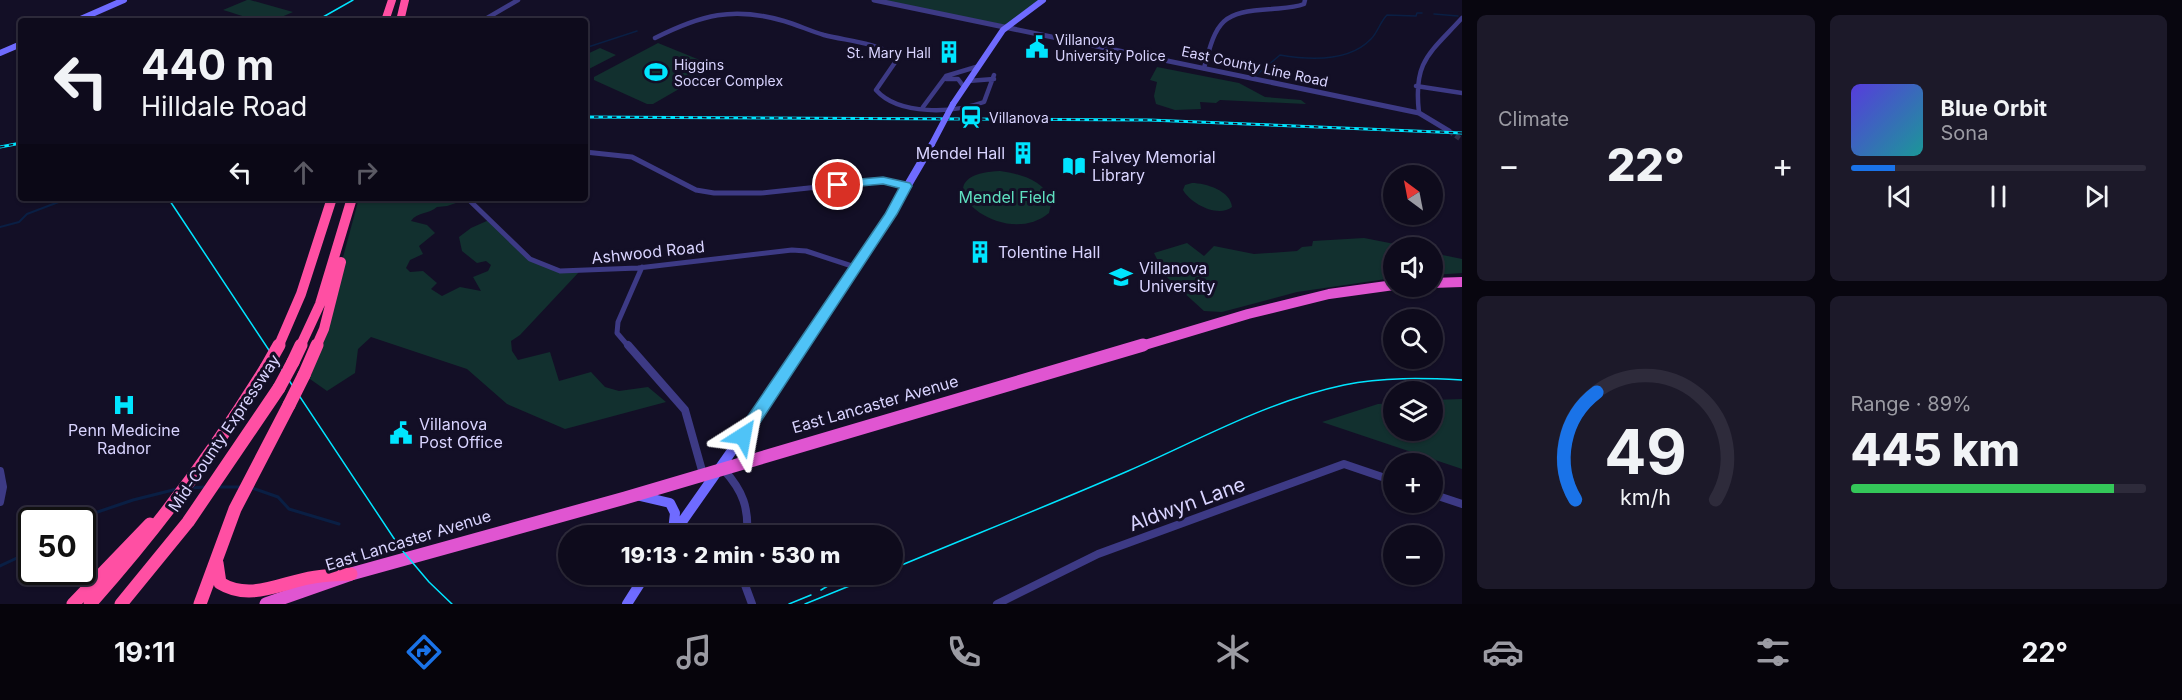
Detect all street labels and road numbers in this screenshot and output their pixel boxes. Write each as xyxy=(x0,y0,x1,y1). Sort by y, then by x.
street label: East County Line Road xyxy=(1180,42,1330,90)
street label: Ashwood Road xyxy=(590,236,706,268)
street label: Mid-County Expressway xyxy=(164,350,284,516)
street label: East Lancaster Avenue xyxy=(790,371,960,437)
street label: Aldwyn Lane xyxy=(1126,472,1248,536)
street label: East Lancaster Avenue xyxy=(323,505,493,575)

